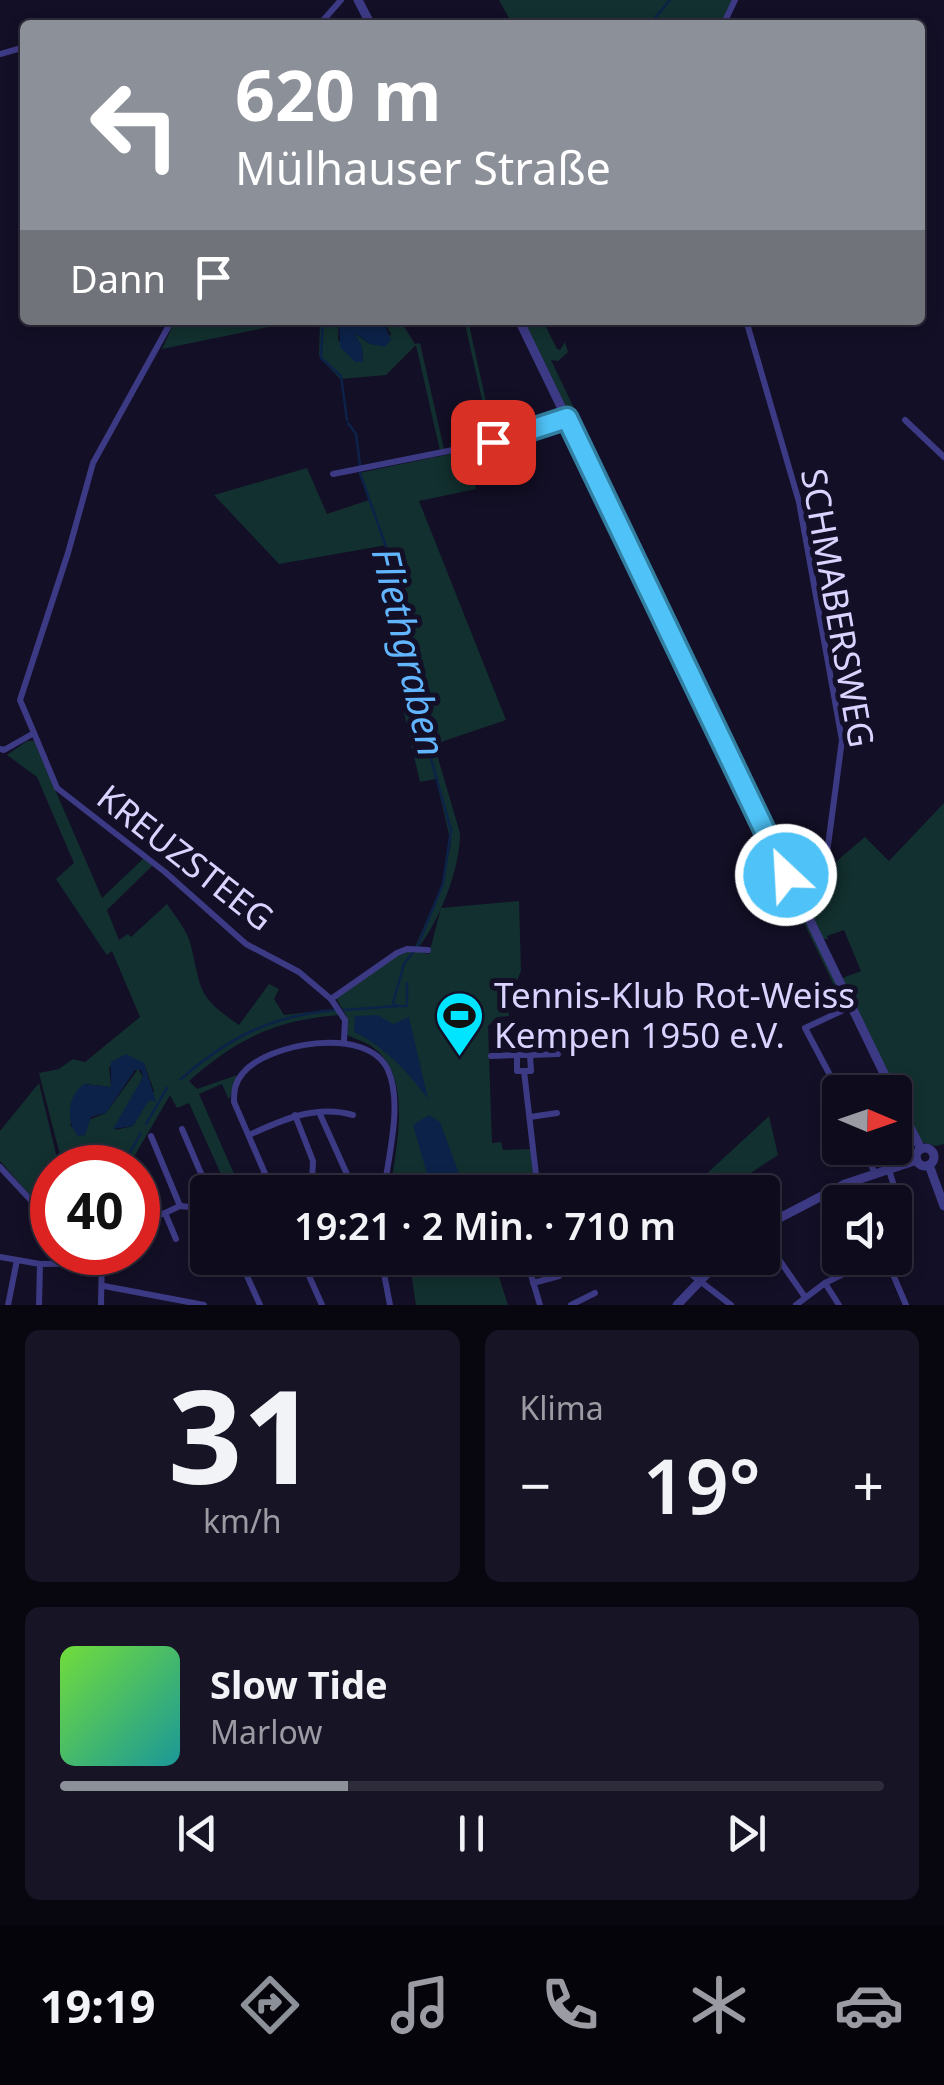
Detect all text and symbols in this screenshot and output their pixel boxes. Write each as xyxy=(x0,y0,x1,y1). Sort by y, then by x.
text: 620 m xyxy=(235,46,442,142)
icon: left xyxy=(70,60,200,190)
text: Mülhauser Straße xyxy=(235,137,611,198)
icon: arrive xyxy=(186,250,241,305)
text: Dann xyxy=(70,252,166,304)
pin xyxy=(451,400,536,485)
icon: arrive xyxy=(466,415,521,470)
street label: SCHMABERSWEG xyxy=(791,465,886,751)
water label: Fliethgraben xyxy=(361,542,459,761)
street label: KREUZSTEEG xyxy=(88,773,284,940)
position arrow xyxy=(734,823,838,927)
place label: Tennis-Klub Rot-Weiss Kempen 1950 e.V. xyxy=(494,971,855,1058)
sports icon: Tennis-Klub Rot-Weiss Kempen 1950 e.V. xyxy=(433,990,485,1058)
north arrow xyxy=(822,1075,912,1165)
map controls xyxy=(822,1075,912,1275)
speed limit sign: 40 xyxy=(30,1145,160,1275)
button: sound xyxy=(822,1185,912,1275)
text: 19:21 · 2 Min. · 710 m xyxy=(294,1199,676,1251)
text: 31 xyxy=(168,1345,317,1522)
text: Klima xyxy=(520,1386,604,1429)
text: 19° xyxy=(643,1434,761,1536)
text: − xyxy=(520,1447,551,1522)
text: + xyxy=(853,1447,884,1522)
text: km/h xyxy=(203,1499,282,1542)
text: Slow Tide xyxy=(210,1658,388,1710)
text: Marlow xyxy=(210,1710,322,1753)
icon: previous xyxy=(170,1806,225,1861)
icon: pause xyxy=(444,1806,499,1861)
icon: next xyxy=(719,1806,774,1861)
icon: directions xyxy=(235,1970,305,2040)
icon: music xyxy=(385,1970,455,2040)
icon: phone xyxy=(535,1970,605,2040)
icon: climate xyxy=(684,1970,754,2040)
icon: car xyxy=(834,1970,904,2040)
text: 19:19 xyxy=(40,1975,155,2036)

